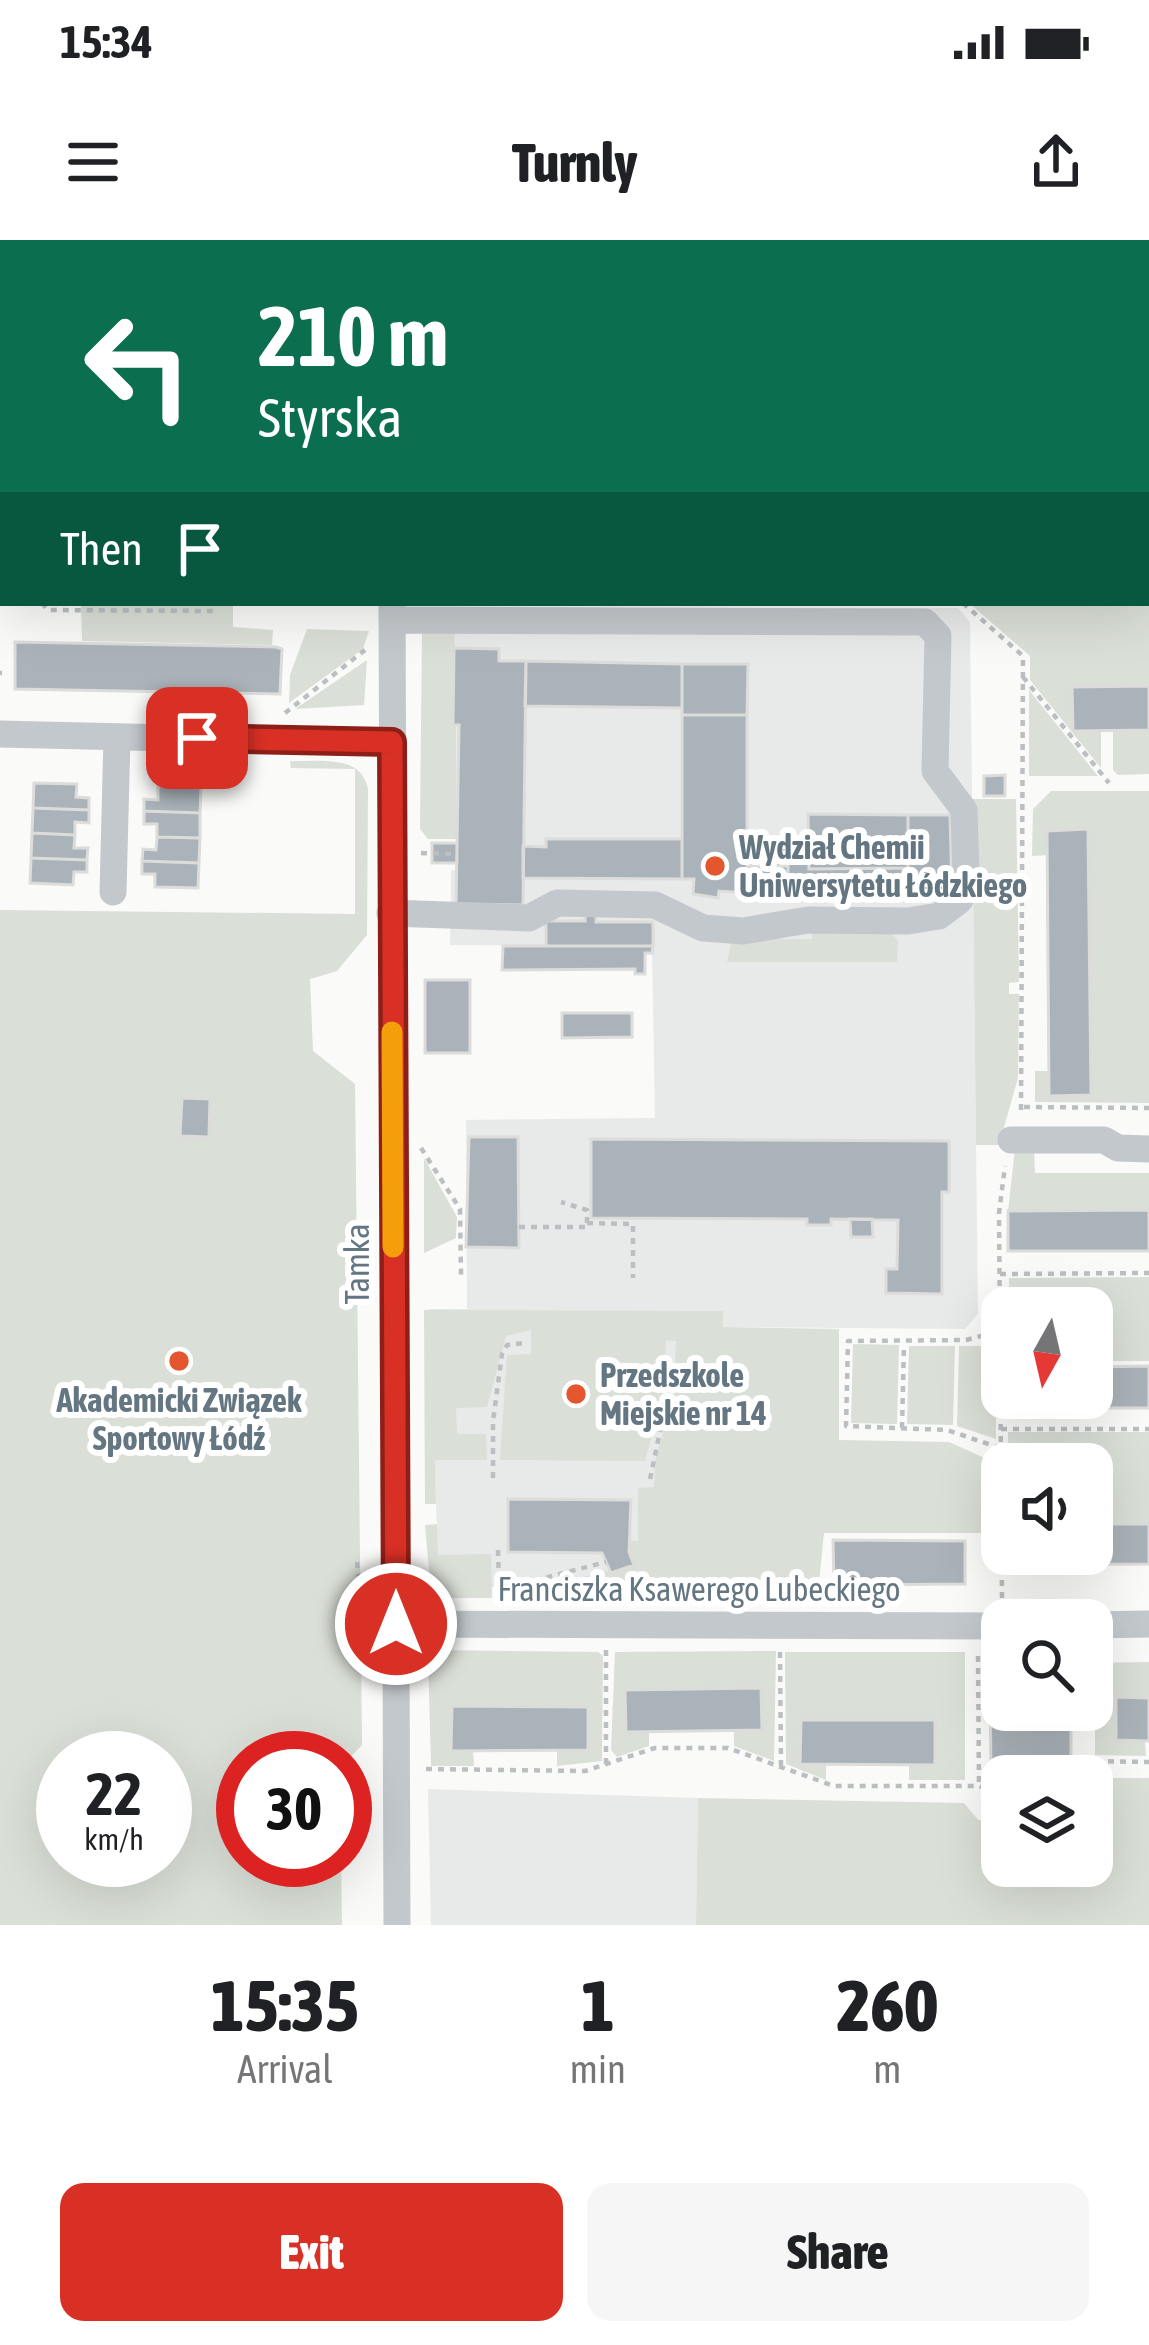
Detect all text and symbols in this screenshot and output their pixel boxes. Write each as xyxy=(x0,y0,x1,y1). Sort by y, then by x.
text: 15:34 xyxy=(60,16,153,68)
icon: menu xyxy=(60,129,126,195)
icon: share xyxy=(1023,129,1089,195)
text: Turnly xyxy=(512,132,637,193)
icon: left xyxy=(60,288,216,444)
text: 210 m xyxy=(258,288,448,384)
text: Styrska xyxy=(258,387,402,448)
icon: arrive xyxy=(167,516,233,582)
text: Then xyxy=(60,523,143,575)
pin xyxy=(146,687,248,789)
icon: arrive xyxy=(164,705,230,771)
place label: Wydział Chemii Uniwersytetu Łódzkiego xyxy=(738,828,1027,904)
marker: Wydział Chemii Uniwersytetu Łódzkiego xyxy=(702,853,728,879)
street label: Tamka xyxy=(338,1223,376,1305)
north arrow xyxy=(981,1287,1113,1419)
map controls xyxy=(981,1287,1113,1887)
marker: Akademicki Związek Sportowy Łódź xyxy=(166,1348,192,1374)
place label: Przedszkole Miejskie nr 14 xyxy=(600,1356,767,1432)
place label: Akademicki Związek Sportowy Łódź xyxy=(55,1381,302,1457)
marker: Przedszkole Miejskie nr 14 xyxy=(563,1381,589,1407)
button: sound xyxy=(981,1443,1113,1575)
position arrow xyxy=(333,1561,459,1687)
street label: Franciszka Ksawerego Lubeckiego xyxy=(497,1570,901,1608)
button: search xyxy=(981,1599,1113,1731)
speed limit sign: 30 xyxy=(216,1731,372,1887)
button: layers xyxy=(981,1755,1113,1887)
text: 22 xyxy=(86,1759,142,1828)
text: km/h xyxy=(84,1822,144,1856)
text: 15:35 xyxy=(211,1964,359,2046)
text: 1 xyxy=(581,1964,615,2046)
text: 260 xyxy=(837,1964,938,2046)
text: Arrival xyxy=(237,2047,333,2091)
text: min xyxy=(570,2047,626,2091)
text: m xyxy=(873,2047,901,2091)
button: Exit xyxy=(60,2183,563,2321)
button: Share xyxy=(587,2183,1089,2321)

